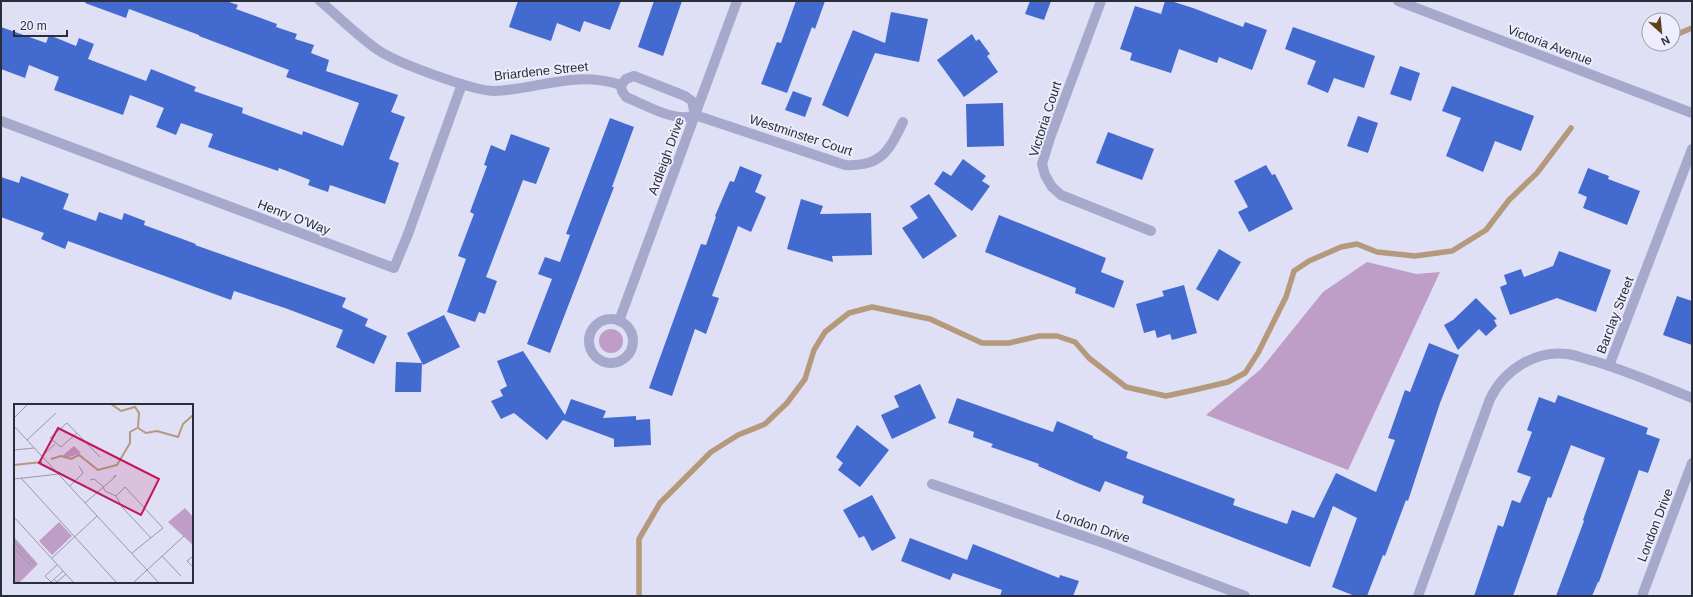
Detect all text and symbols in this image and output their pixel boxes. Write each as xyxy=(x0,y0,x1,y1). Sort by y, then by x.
scale bar xyxy=(14,12,67,38)
north arrow xyxy=(1641,12,1681,52)
text: 20 m xyxy=(20,19,47,33)
street label: Victoria Avenue xyxy=(1505,22,1595,68)
text: N xyxy=(1659,34,1672,48)
street label: Briardene Street xyxy=(493,59,589,83)
street label: Victoria Court xyxy=(1026,79,1064,159)
street label: Westminster Court xyxy=(748,111,855,159)
street label: Ardleigh Drive xyxy=(645,115,687,197)
street label: Henry O'Way xyxy=(256,196,333,238)
street label: Barclay Street xyxy=(1593,274,1637,356)
inset map xyxy=(14,404,193,583)
street label: London Drive xyxy=(1634,486,1676,564)
street label: London Drive xyxy=(1054,506,1132,546)

